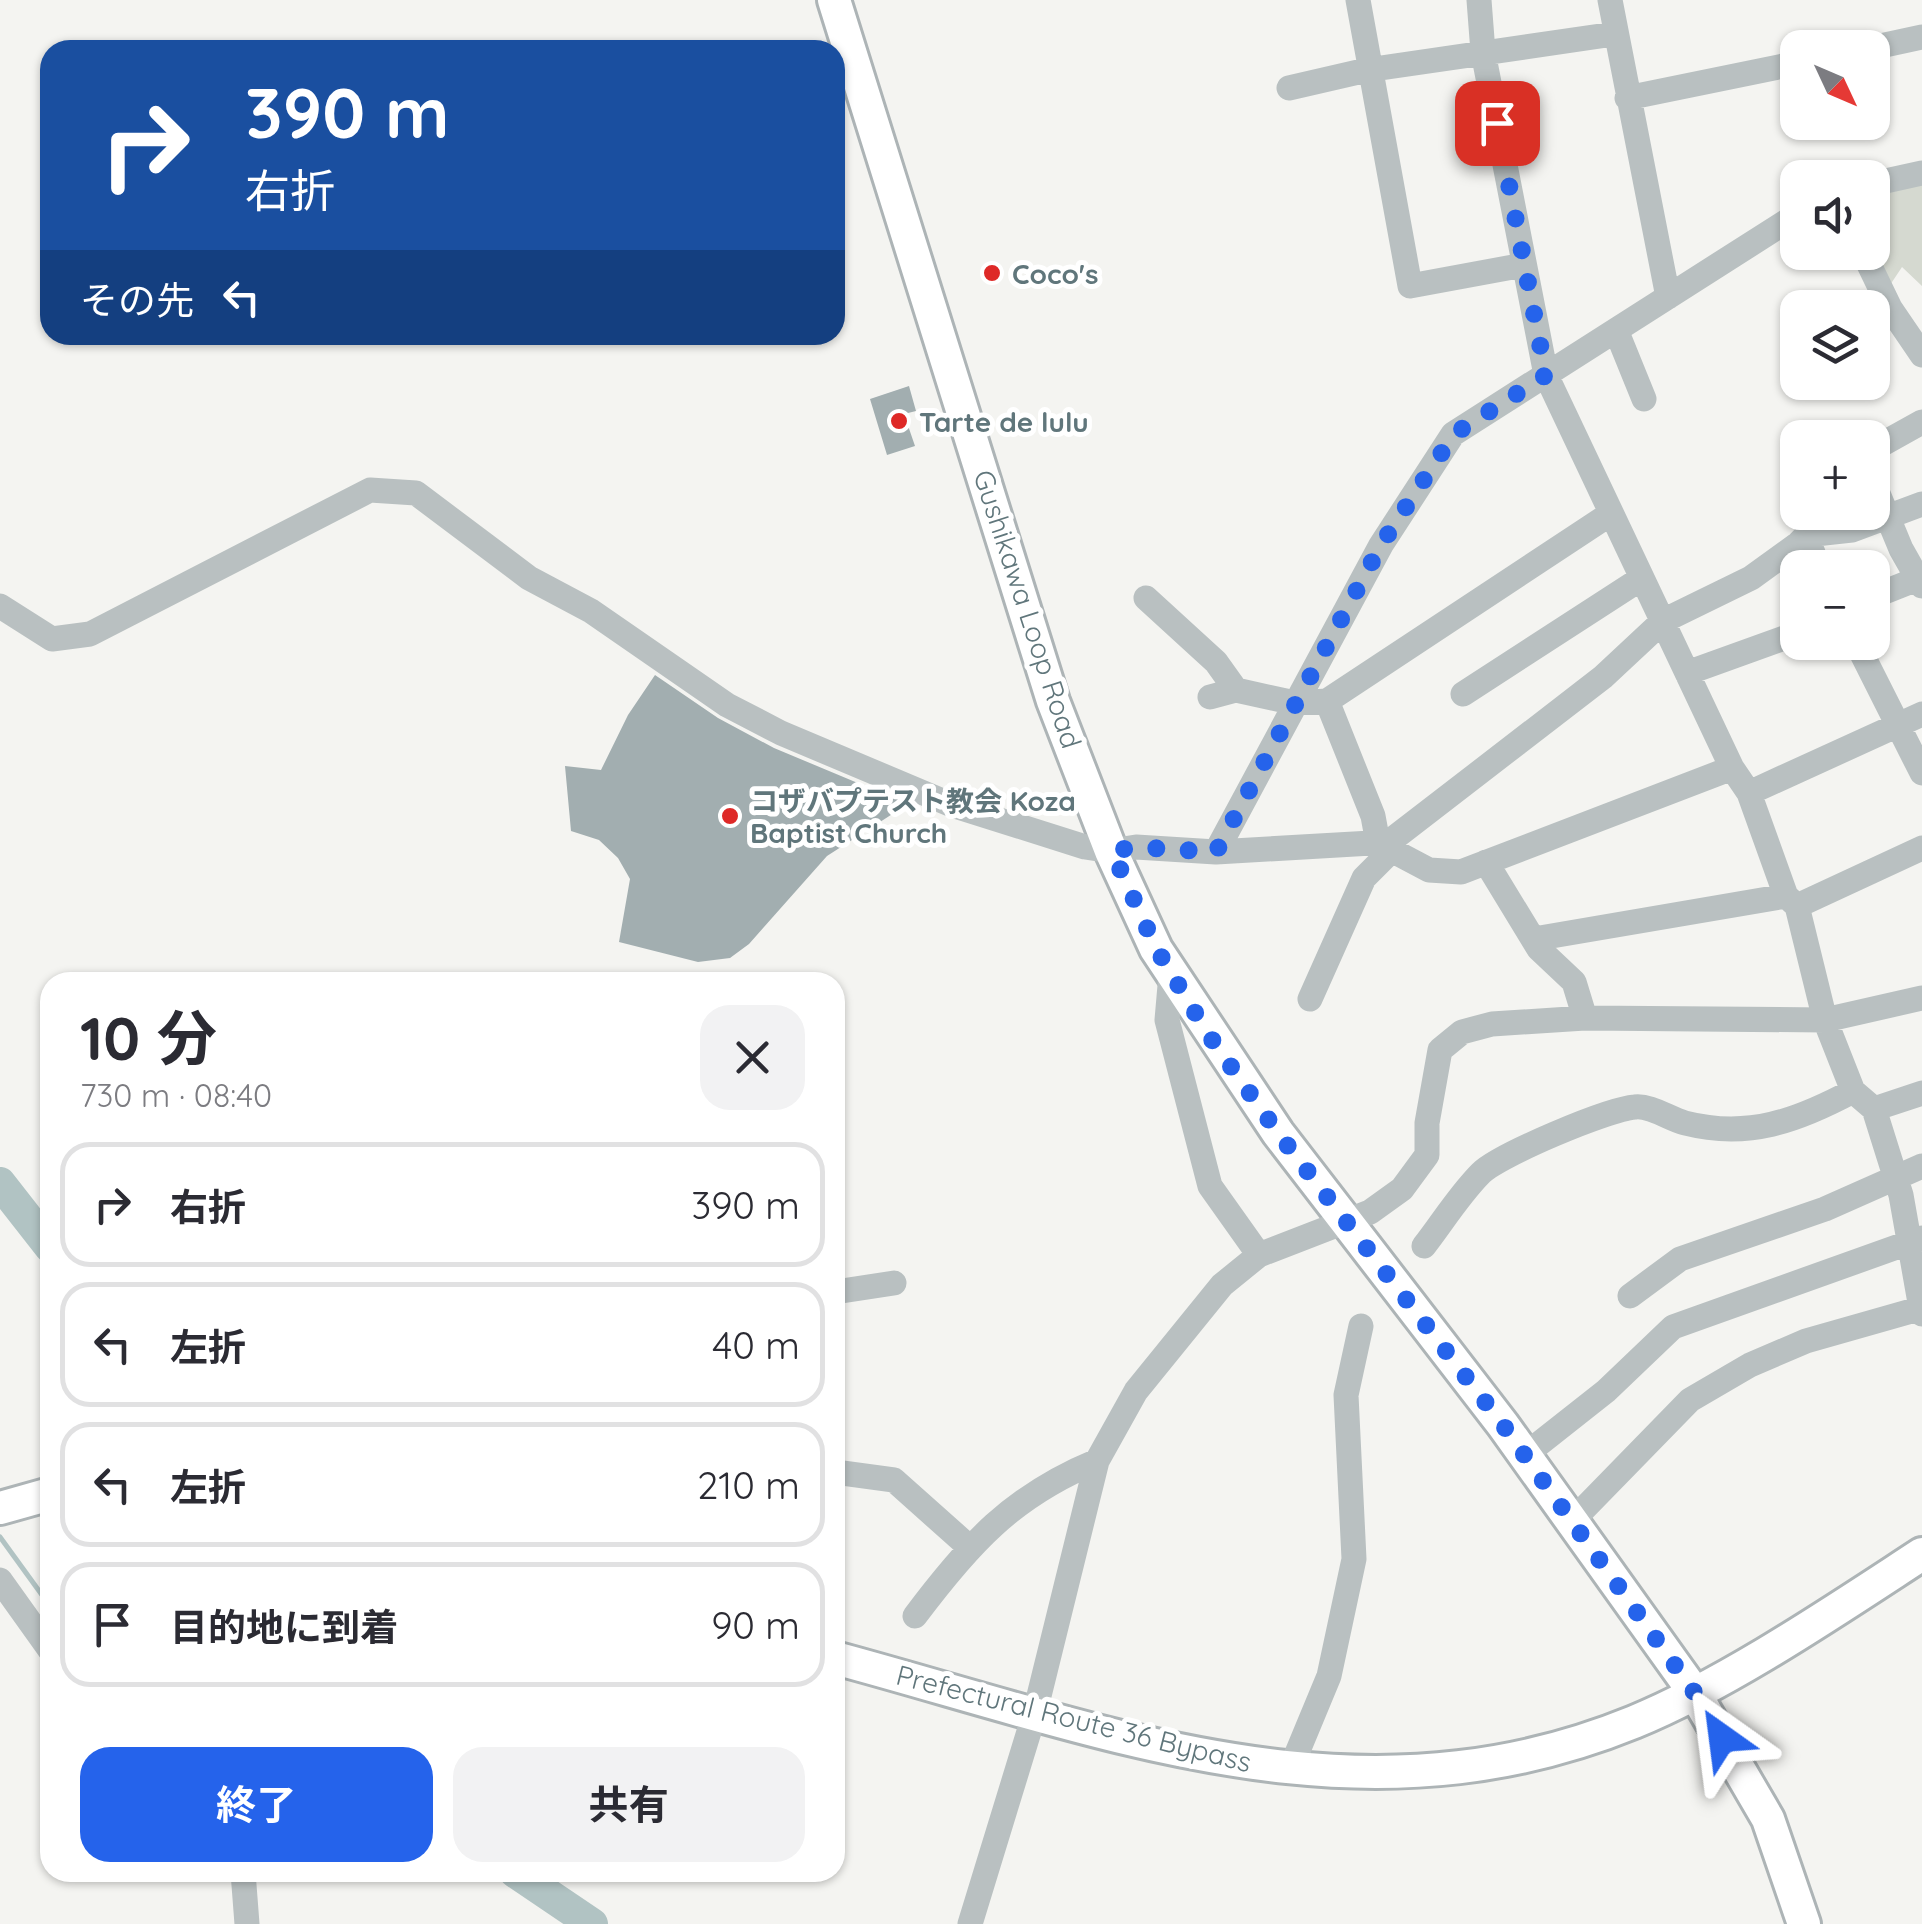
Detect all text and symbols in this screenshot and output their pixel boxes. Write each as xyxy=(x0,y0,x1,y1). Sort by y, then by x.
north arrow xyxy=(1780,30,1890,140)
map controls xyxy=(1780,30,1890,660)
text: 390 m xyxy=(245,68,449,156)
icon: right xyxy=(80,80,210,210)
pin xyxy=(1455,81,1540,166)
icon: arrive xyxy=(1470,96,1525,151)
button: sound xyxy=(1780,160,1890,270)
text: 右折 xyxy=(245,162,335,218)
place label: Coco's xyxy=(1012,256,1099,291)
marker: Coco's xyxy=(981,262,1003,284)
icon: left xyxy=(214,270,269,325)
text: その先 xyxy=(80,276,194,324)
button: layers xyxy=(1780,290,1890,400)
place label: Tarte de lulu xyxy=(919,404,1089,439)
marker: Tarte de lulu xyxy=(888,410,910,432)
button: + xyxy=(1780,420,1890,530)
street label: Gushikawa Loop Road xyxy=(966,465,1090,753)
button: − xyxy=(1780,550,1890,660)
place label: コザバプテスト教会 Koza Baptist Church xyxy=(750,783,1076,850)
marker: コザバプテスト教会 Koza Baptist Church xyxy=(719,805,741,827)
text: 10 分 xyxy=(80,1000,217,1075)
button: close xyxy=(700,1005,805,1110)
text: 730 m · 08:40 xyxy=(80,1075,272,1115)
icon: right xyxy=(85,1177,140,1232)
text: 390 m xyxy=(691,1181,800,1229)
text: 右折 xyxy=(170,1183,246,1231)
icon: left xyxy=(85,1317,140,1372)
text: 40 m xyxy=(712,1321,800,1369)
text: 左折 xyxy=(170,1323,246,1371)
icon: left xyxy=(85,1457,140,1512)
text: 210 m xyxy=(697,1461,800,1509)
text: 左折 xyxy=(170,1463,246,1511)
icon: arrive xyxy=(85,1597,140,1652)
text: 90 m xyxy=(711,1601,800,1649)
text: 目的地に到着 xyxy=(170,1603,398,1651)
street label: Prefectural Route 36 Bypass xyxy=(893,1657,1255,1779)
position arrow xyxy=(1670,1686,1774,1790)
button: 終了 xyxy=(80,1747,433,1862)
button: 共有 xyxy=(453,1747,805,1862)

